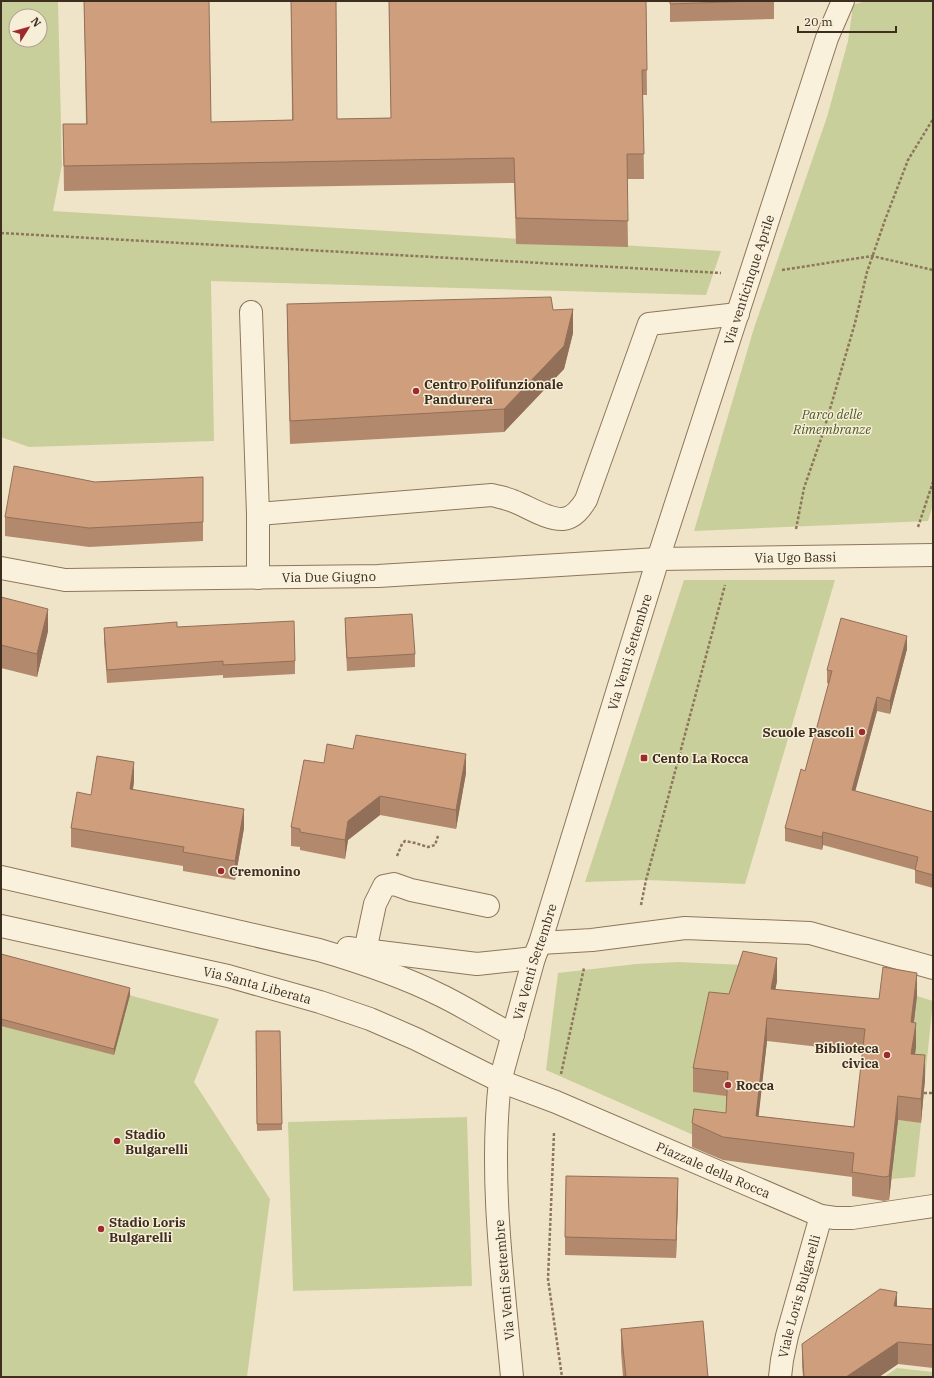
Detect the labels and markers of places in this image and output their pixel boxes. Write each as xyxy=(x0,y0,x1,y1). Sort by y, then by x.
place label: Centro Polifunzionale Pandurera xyxy=(424,376,563,408)
marker: Centro Polifunzionale Pandurera xyxy=(411,386,421,396)
place label: Scuole Pascoli xyxy=(763,724,855,741)
marker: Scuole Pascoli xyxy=(857,727,867,737)
place label: Cento La Rocca xyxy=(652,750,749,767)
marker: Cento La Rocca xyxy=(639,753,649,763)
place label: Cremonino xyxy=(229,863,301,880)
marker: Cremonino xyxy=(216,866,226,876)
place label: Biblioteca civica xyxy=(815,1040,880,1072)
marker: Biblioteca civica xyxy=(882,1050,892,1060)
place label: Rocca xyxy=(736,1077,775,1094)
marker: Rocca xyxy=(723,1080,733,1090)
place label: Stadio Bulgarelli xyxy=(125,1126,189,1158)
marker: Stadio Bulgarelli xyxy=(112,1136,122,1146)
place label: Stadio Loris Bulgarelli xyxy=(109,1214,186,1246)
marker: Stadio Loris Bulgarelli xyxy=(96,1224,106,1234)

